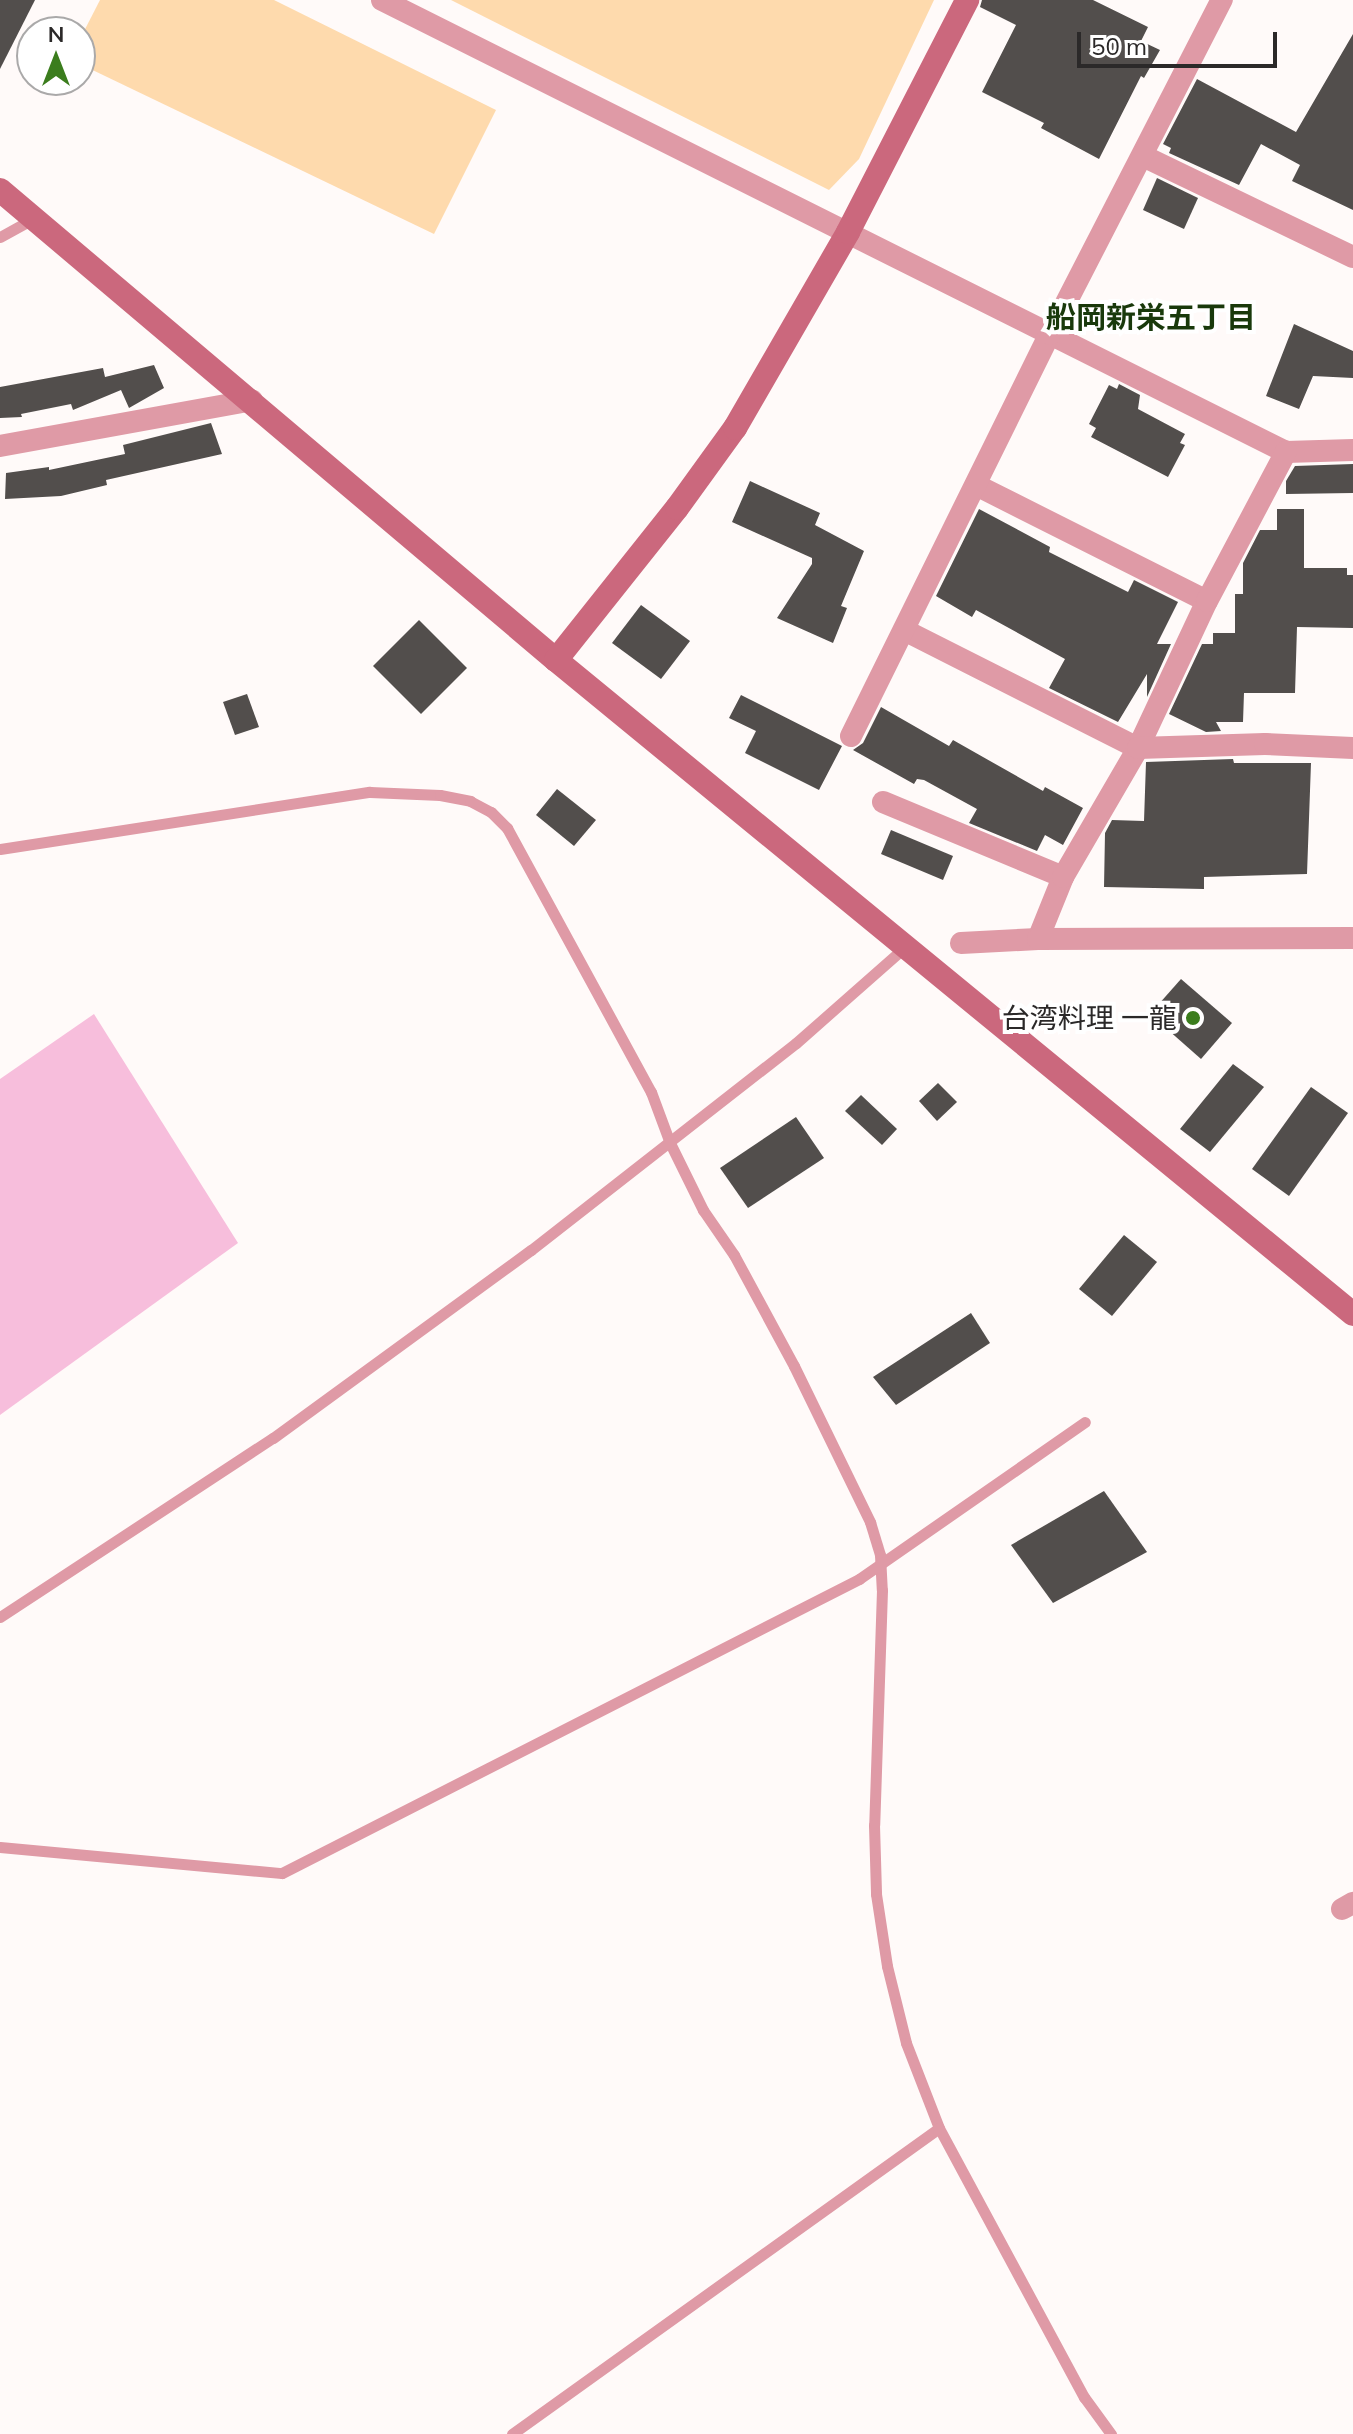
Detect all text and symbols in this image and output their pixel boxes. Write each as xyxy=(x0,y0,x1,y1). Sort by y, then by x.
north arrow xyxy=(16,16,96,96)
scale bar xyxy=(1081,16,1281,66)
text: N xyxy=(48,20,64,48)
text: 50 m xyxy=(1091,31,1147,61)
district label: 船岡新栄五丁目 xyxy=(1046,299,1256,335)
place label: 台湾料理 一龍 xyxy=(1002,1001,1177,1035)
marker: 台湾料理 一龍 xyxy=(1184,1009,1202,1027)

